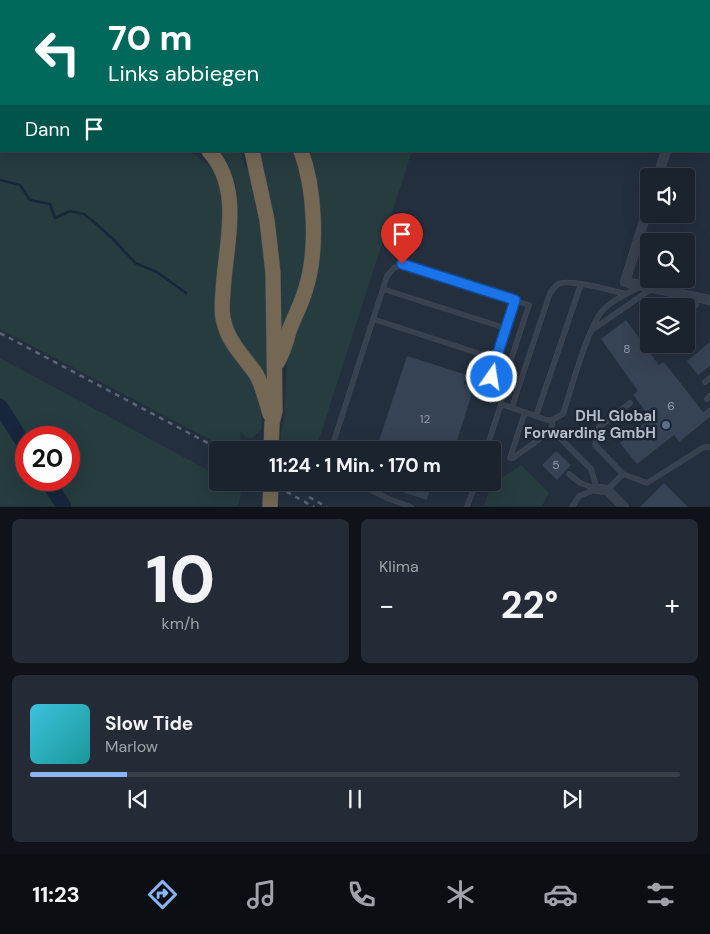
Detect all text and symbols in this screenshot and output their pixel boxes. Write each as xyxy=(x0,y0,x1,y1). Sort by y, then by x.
text: 70 m xyxy=(108,15,192,61)
icon: left xyxy=(25,20,90,85)
text: Links abbiegen xyxy=(108,59,259,88)
icon: arrive xyxy=(80,115,108,143)
text: Dann xyxy=(25,117,70,142)
map controls xyxy=(640,168,695,353)
button: sound xyxy=(640,168,695,223)
pin xyxy=(381,213,423,264)
icon: arrive xyxy=(388,220,416,248)
button: search xyxy=(640,233,695,288)
button: layers xyxy=(640,298,695,353)
house number: 8 xyxy=(623,341,631,357)
position arrow xyxy=(465,350,517,402)
house number: 6 xyxy=(667,398,675,414)
place label: DHL Global Forwarding GmbH xyxy=(524,406,656,443)
house number: 12 xyxy=(420,411,430,427)
marker: DHL Global Forwarding GmbH xyxy=(660,419,672,431)
speed limit sign: 20 xyxy=(15,426,80,491)
text: 11:24 · 1 Min. · 170 m xyxy=(269,453,441,478)
house number: 5 xyxy=(552,457,560,473)
text: 10 xyxy=(146,538,215,622)
text: Klima xyxy=(379,556,419,577)
text: 22° xyxy=(501,580,558,630)
text: − xyxy=(379,587,394,624)
text: + xyxy=(665,587,680,624)
text: km/h xyxy=(162,613,199,634)
text: Slow Tide xyxy=(105,711,193,736)
text: Marlow xyxy=(105,736,158,757)
icon: previous xyxy=(124,785,152,813)
icon: pause xyxy=(341,785,369,813)
icon: next xyxy=(558,785,586,813)
icon: directions xyxy=(145,877,180,912)
icon: music xyxy=(244,877,279,912)
icon: phone xyxy=(344,877,379,912)
icon: climate xyxy=(443,877,478,912)
icon: car xyxy=(543,877,578,912)
icon: filters xyxy=(643,877,678,912)
text: 11:23 xyxy=(32,880,80,909)

